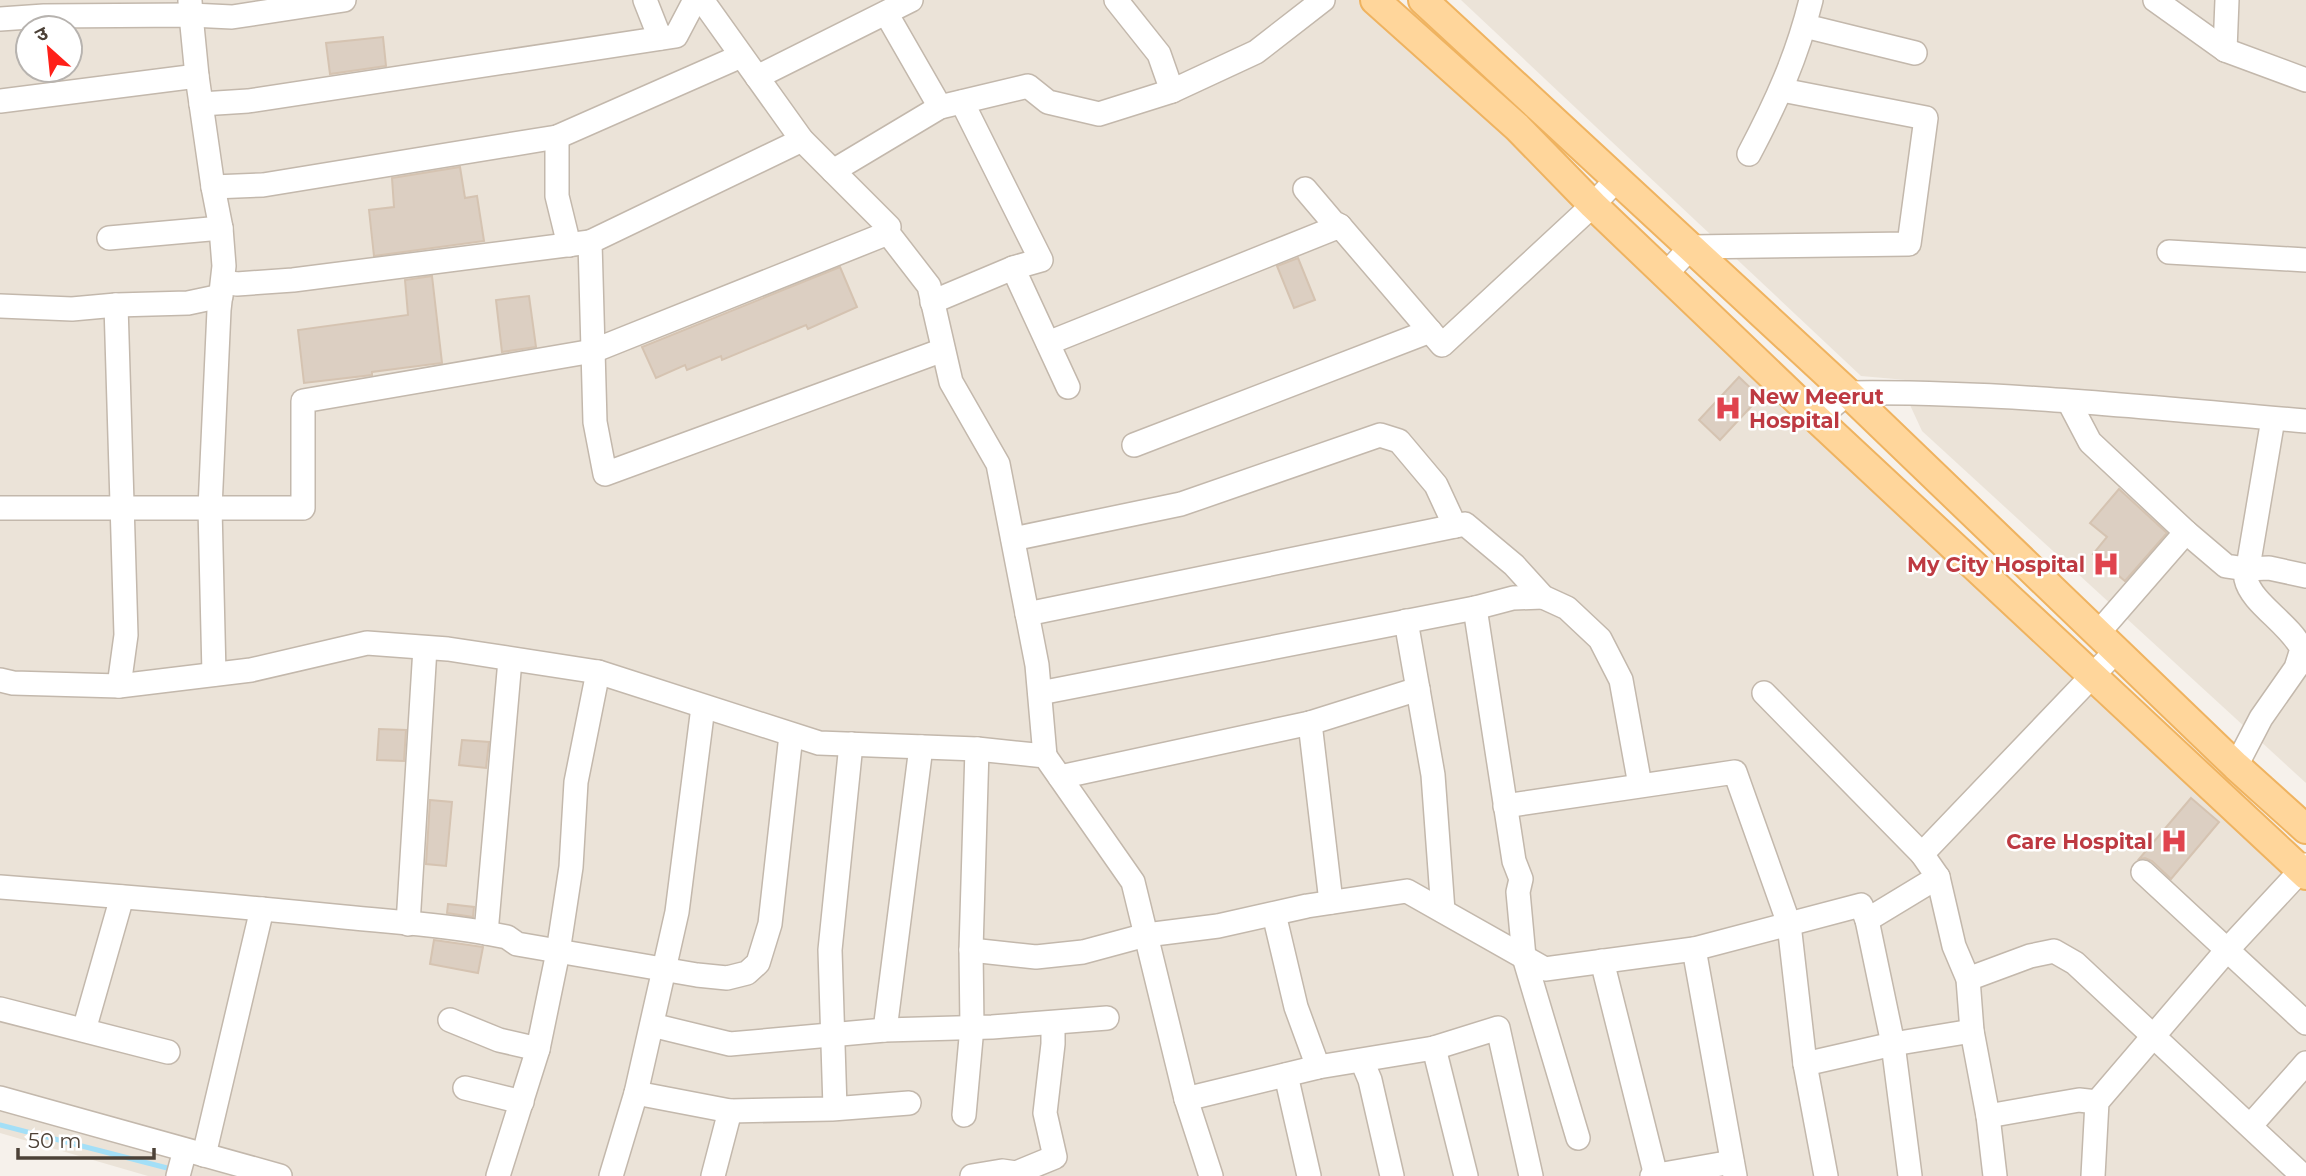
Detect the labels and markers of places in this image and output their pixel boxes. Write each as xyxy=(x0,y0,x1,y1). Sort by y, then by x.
place label: New Meerut Hospital xyxy=(1749,384,1884,433)
hospital icon: New Meerut Hospital xyxy=(1713,393,1743,423)
hospital icon: My City Hospital xyxy=(2091,549,2121,579)
place label: My City Hospital xyxy=(1907,552,2085,577)
hospital icon: Care Hospital xyxy=(2159,826,2189,856)
place label: Care Hospital xyxy=(2006,829,2153,854)

